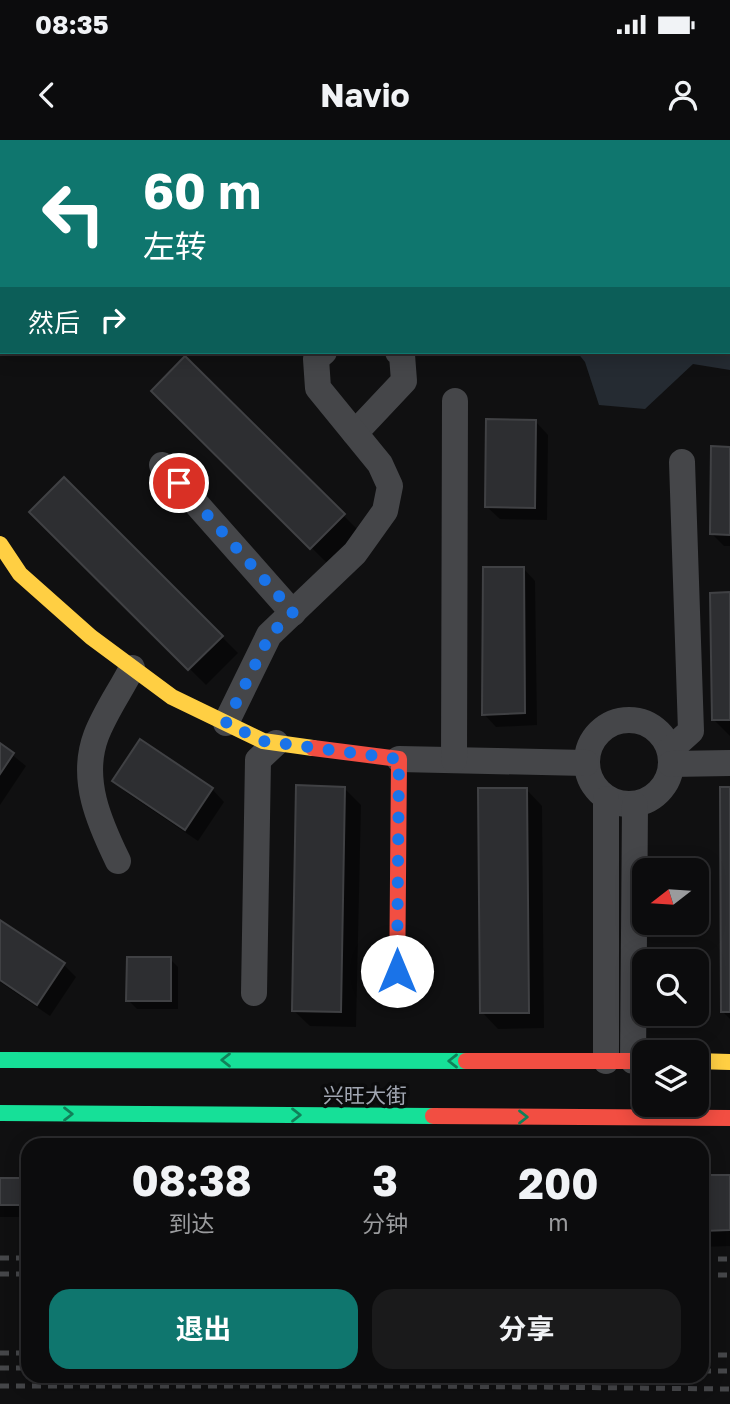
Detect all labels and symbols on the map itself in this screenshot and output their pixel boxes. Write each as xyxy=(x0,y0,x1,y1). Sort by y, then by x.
pin xyxy=(149,453,209,513)
north arrow xyxy=(632,858,709,934)
position arrow xyxy=(360,934,434,1008)
one-way arrow xyxy=(220,1052,231,1068)
one-way arrow xyxy=(448,1053,458,1069)
street label: 兴旺大街 xyxy=(323,1082,407,1108)
one-way arrow xyxy=(63,1106,74,1122)
one-way arrow xyxy=(291,1107,301,1123)
one-way arrow xyxy=(518,1109,529,1125)

